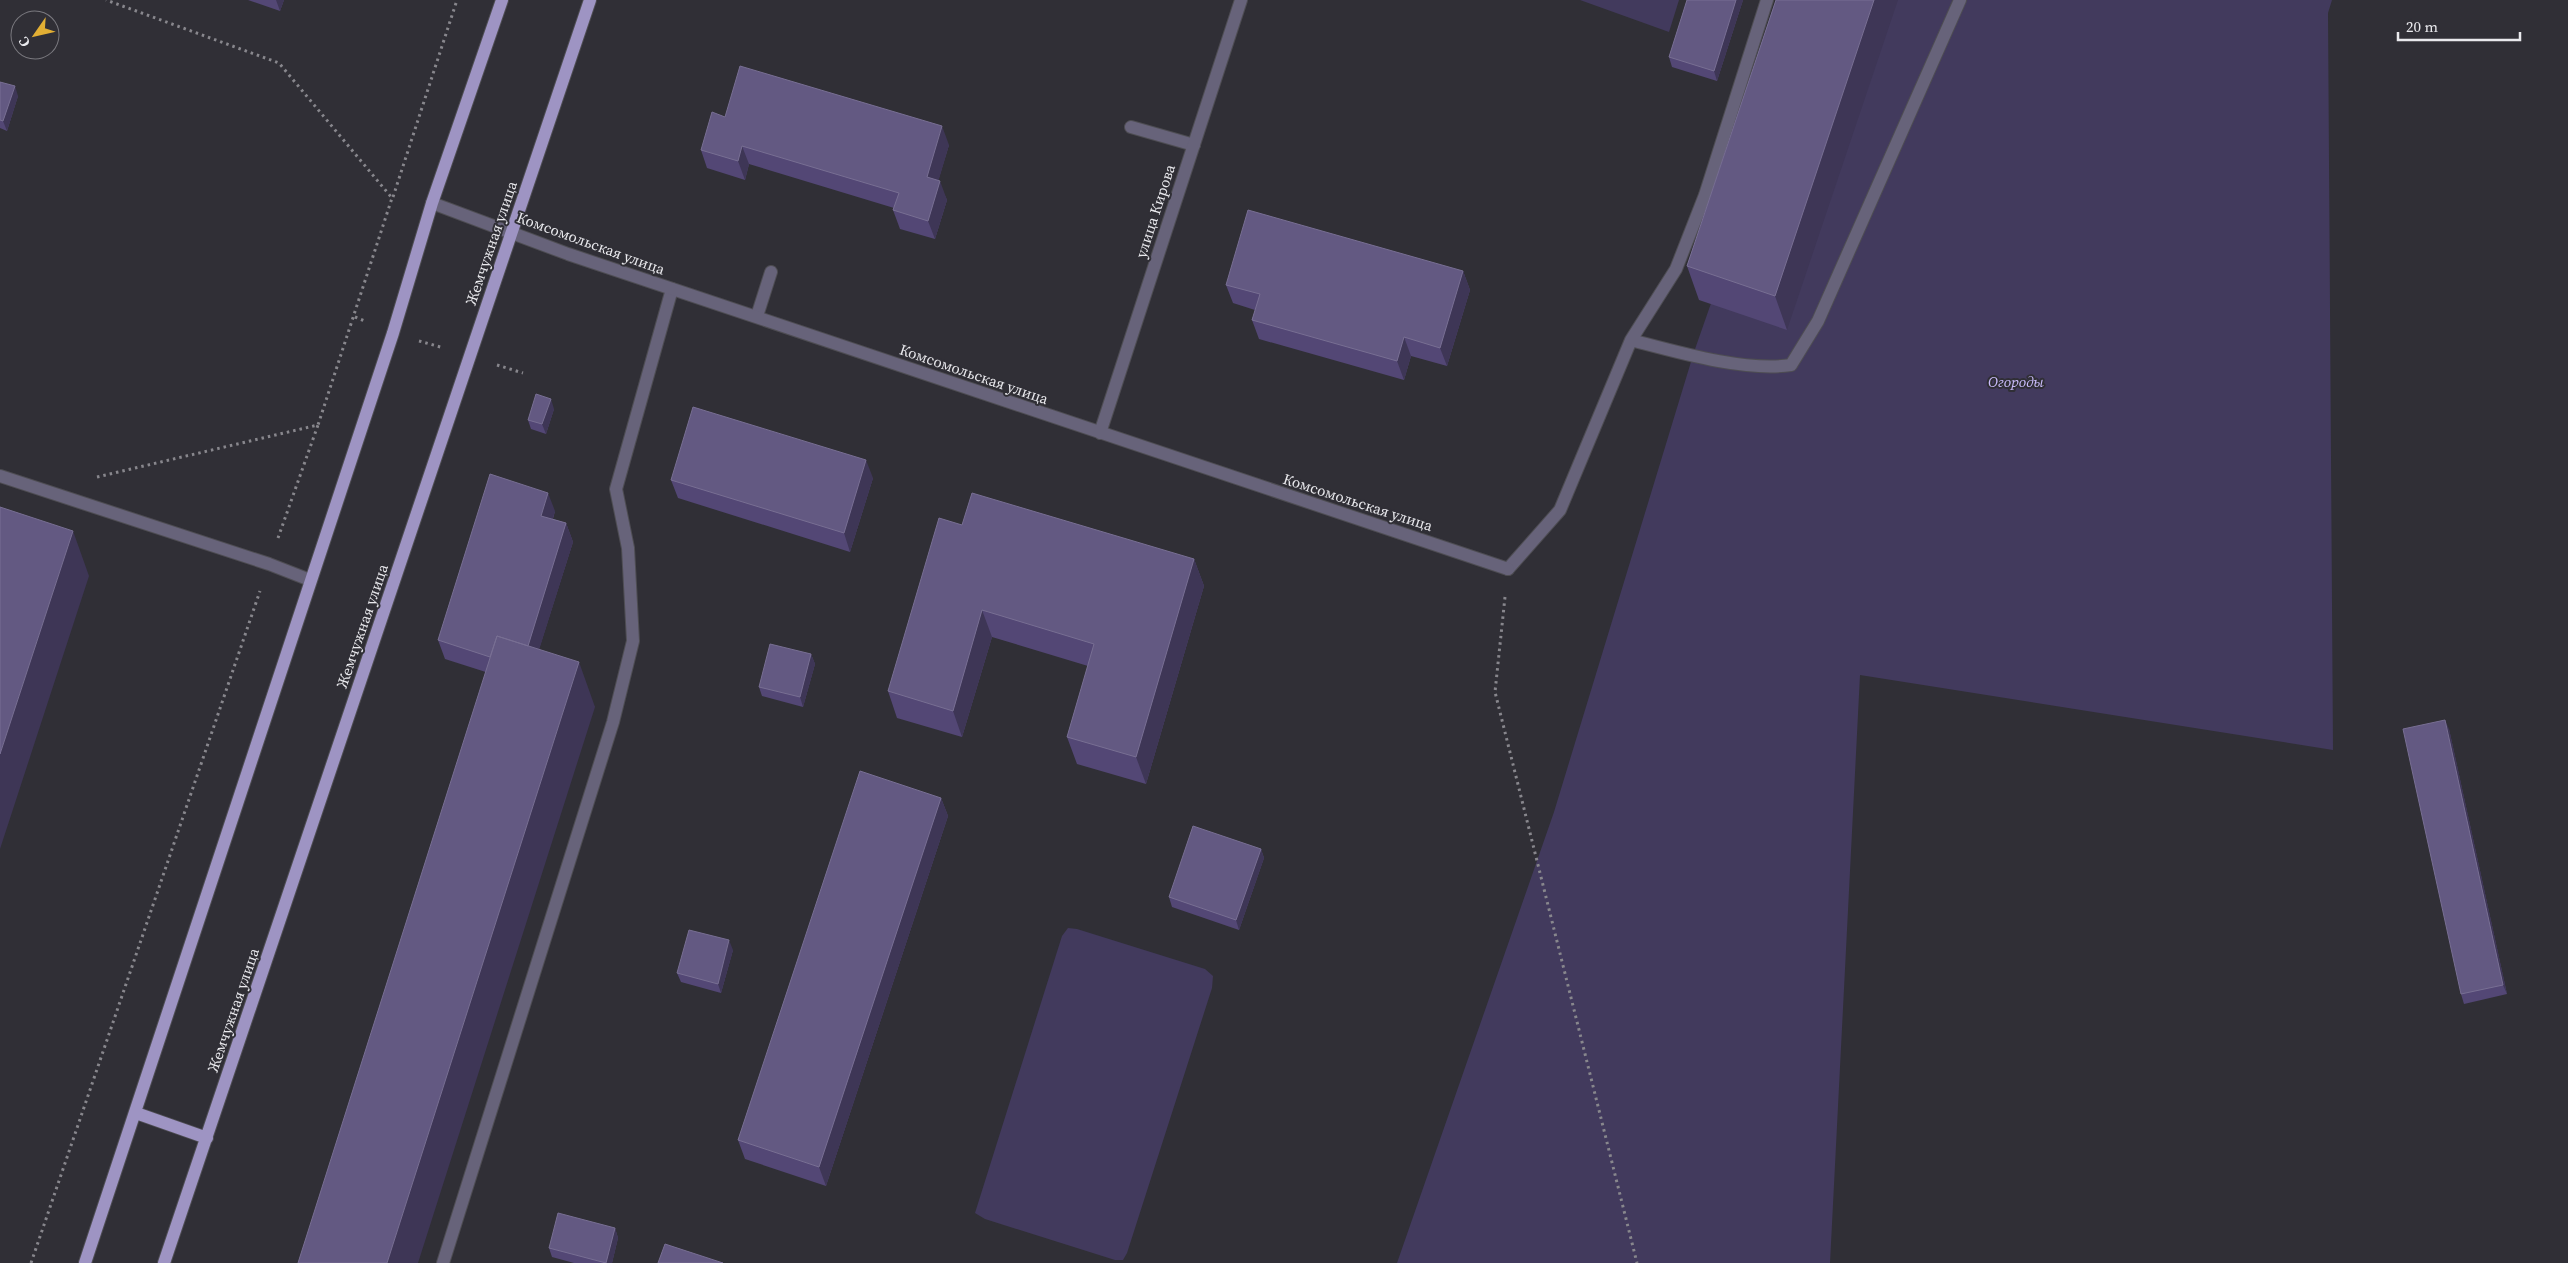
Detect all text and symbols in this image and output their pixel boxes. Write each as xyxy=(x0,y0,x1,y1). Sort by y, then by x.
north arrow xyxy=(10,10,60,60)
scale bar xyxy=(2398,10,2520,42)
text: 20 m xyxy=(2406,16,2438,37)
text: С xyxy=(13,33,35,51)
street label: улица Кирова xyxy=(1130,161,1180,261)
street label: Жемчужная улица xyxy=(460,178,522,308)
street label: Комсомольская улица xyxy=(514,206,668,280)
street label: Комсомольская улица xyxy=(897,339,1052,409)
park label: Огороды xyxy=(1988,371,2044,392)
street label: Комсомольская улица xyxy=(1281,468,1436,536)
street label: Жемчужная улица xyxy=(331,561,393,691)
street label: Жемчужная улица xyxy=(202,945,264,1075)

